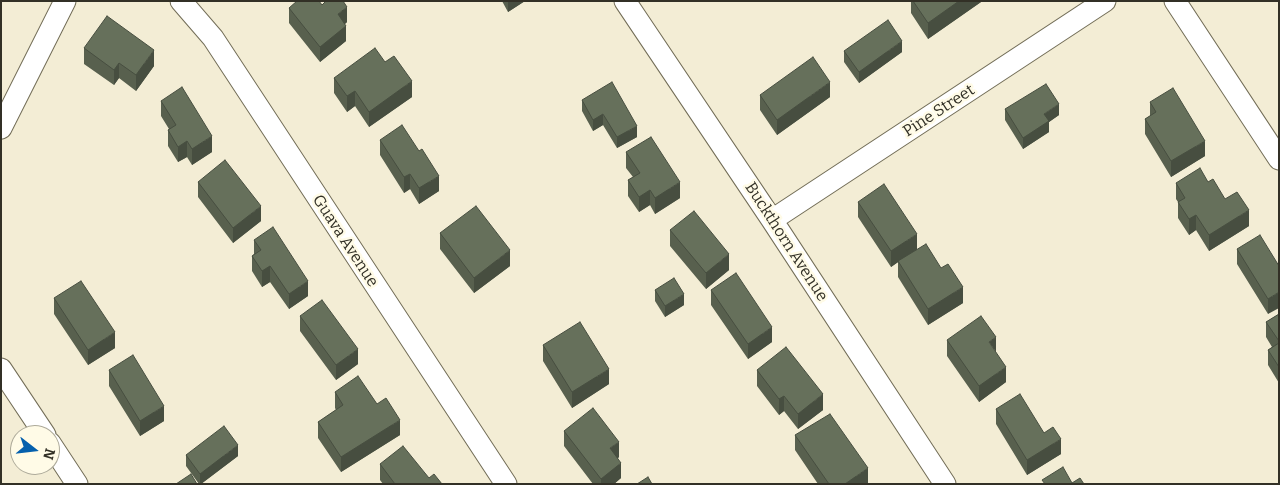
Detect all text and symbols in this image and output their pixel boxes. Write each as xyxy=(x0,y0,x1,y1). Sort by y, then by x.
street label: Pine Street xyxy=(900,81,978,141)
street label: Buckthorn Avenue xyxy=(740,179,832,305)
street label: Guava Avenue xyxy=(308,191,382,291)
north arrow xyxy=(10,425,60,475)
text: N xyxy=(39,446,59,462)

